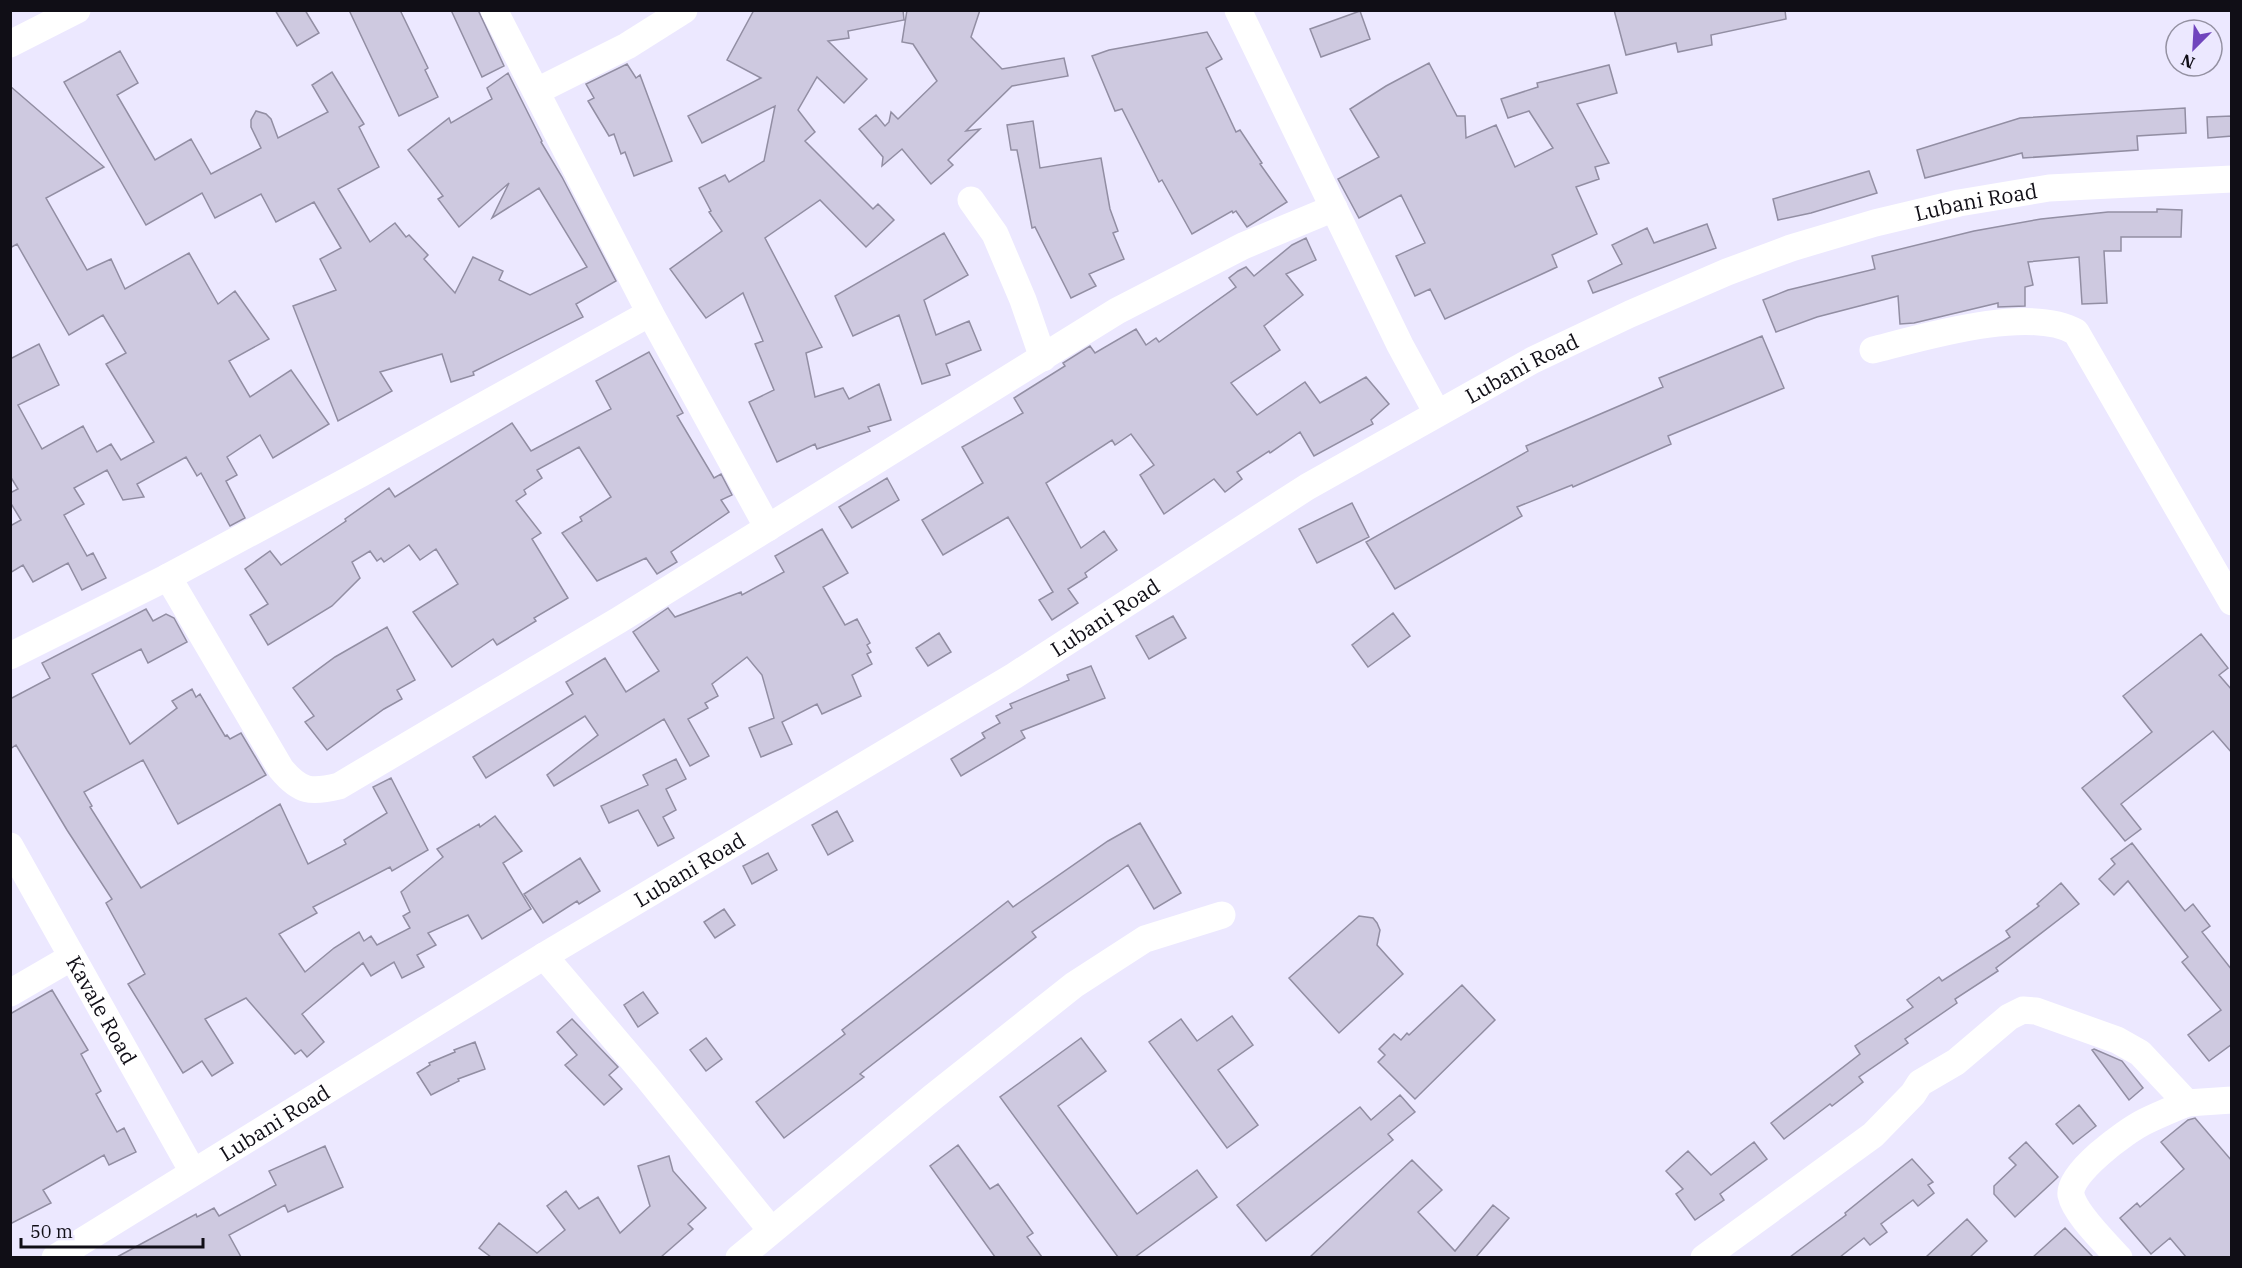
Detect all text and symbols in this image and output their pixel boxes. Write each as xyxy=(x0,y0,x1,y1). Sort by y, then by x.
north arrow xyxy=(2164,18,2224,78)
text: N xyxy=(2178,50,2198,73)
street label: Lubani Road xyxy=(1912,176,2040,227)
street label: Lubani Road xyxy=(1460,326,1583,409)
street label: Lubani Road xyxy=(1045,572,1165,663)
street label: Lubani Road xyxy=(629,825,750,913)
street label: Kavale Road xyxy=(60,950,144,1070)
street label: Lubani Road xyxy=(214,1078,335,1167)
scale bar xyxy=(21,1211,202,1249)
text: 50 m xyxy=(30,1220,73,1243)

